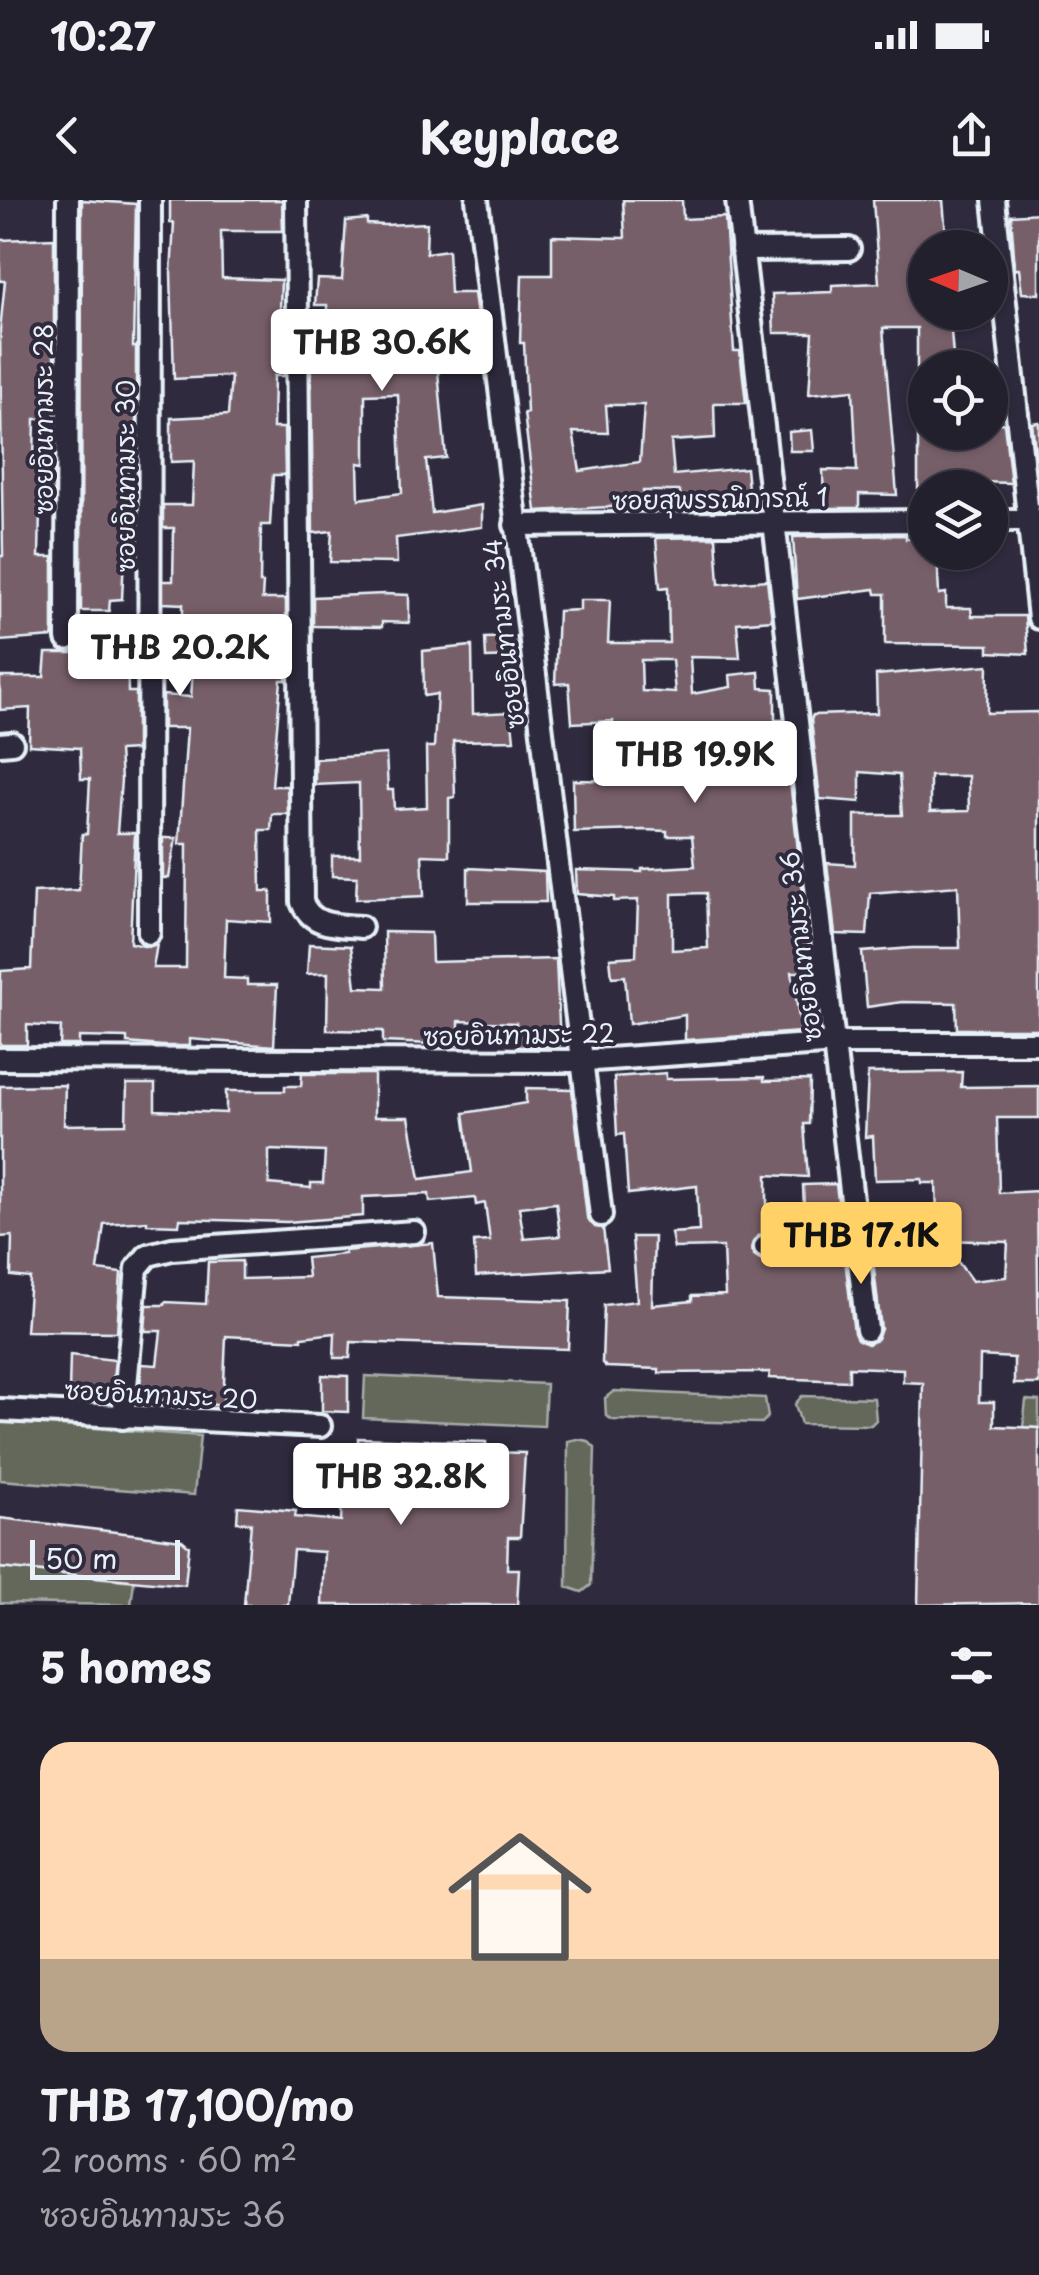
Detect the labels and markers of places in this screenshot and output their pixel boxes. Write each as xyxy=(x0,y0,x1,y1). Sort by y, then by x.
pin: THB 30.6K xyxy=(268,309,496,394)
pin: THB 20.2K xyxy=(66,614,294,699)
pin: THB 19.9K xyxy=(581,721,809,806)
pin: THB 17.1K xyxy=(747,1202,975,1287)
pin: THB 32.8K xyxy=(287,1443,515,1528)

